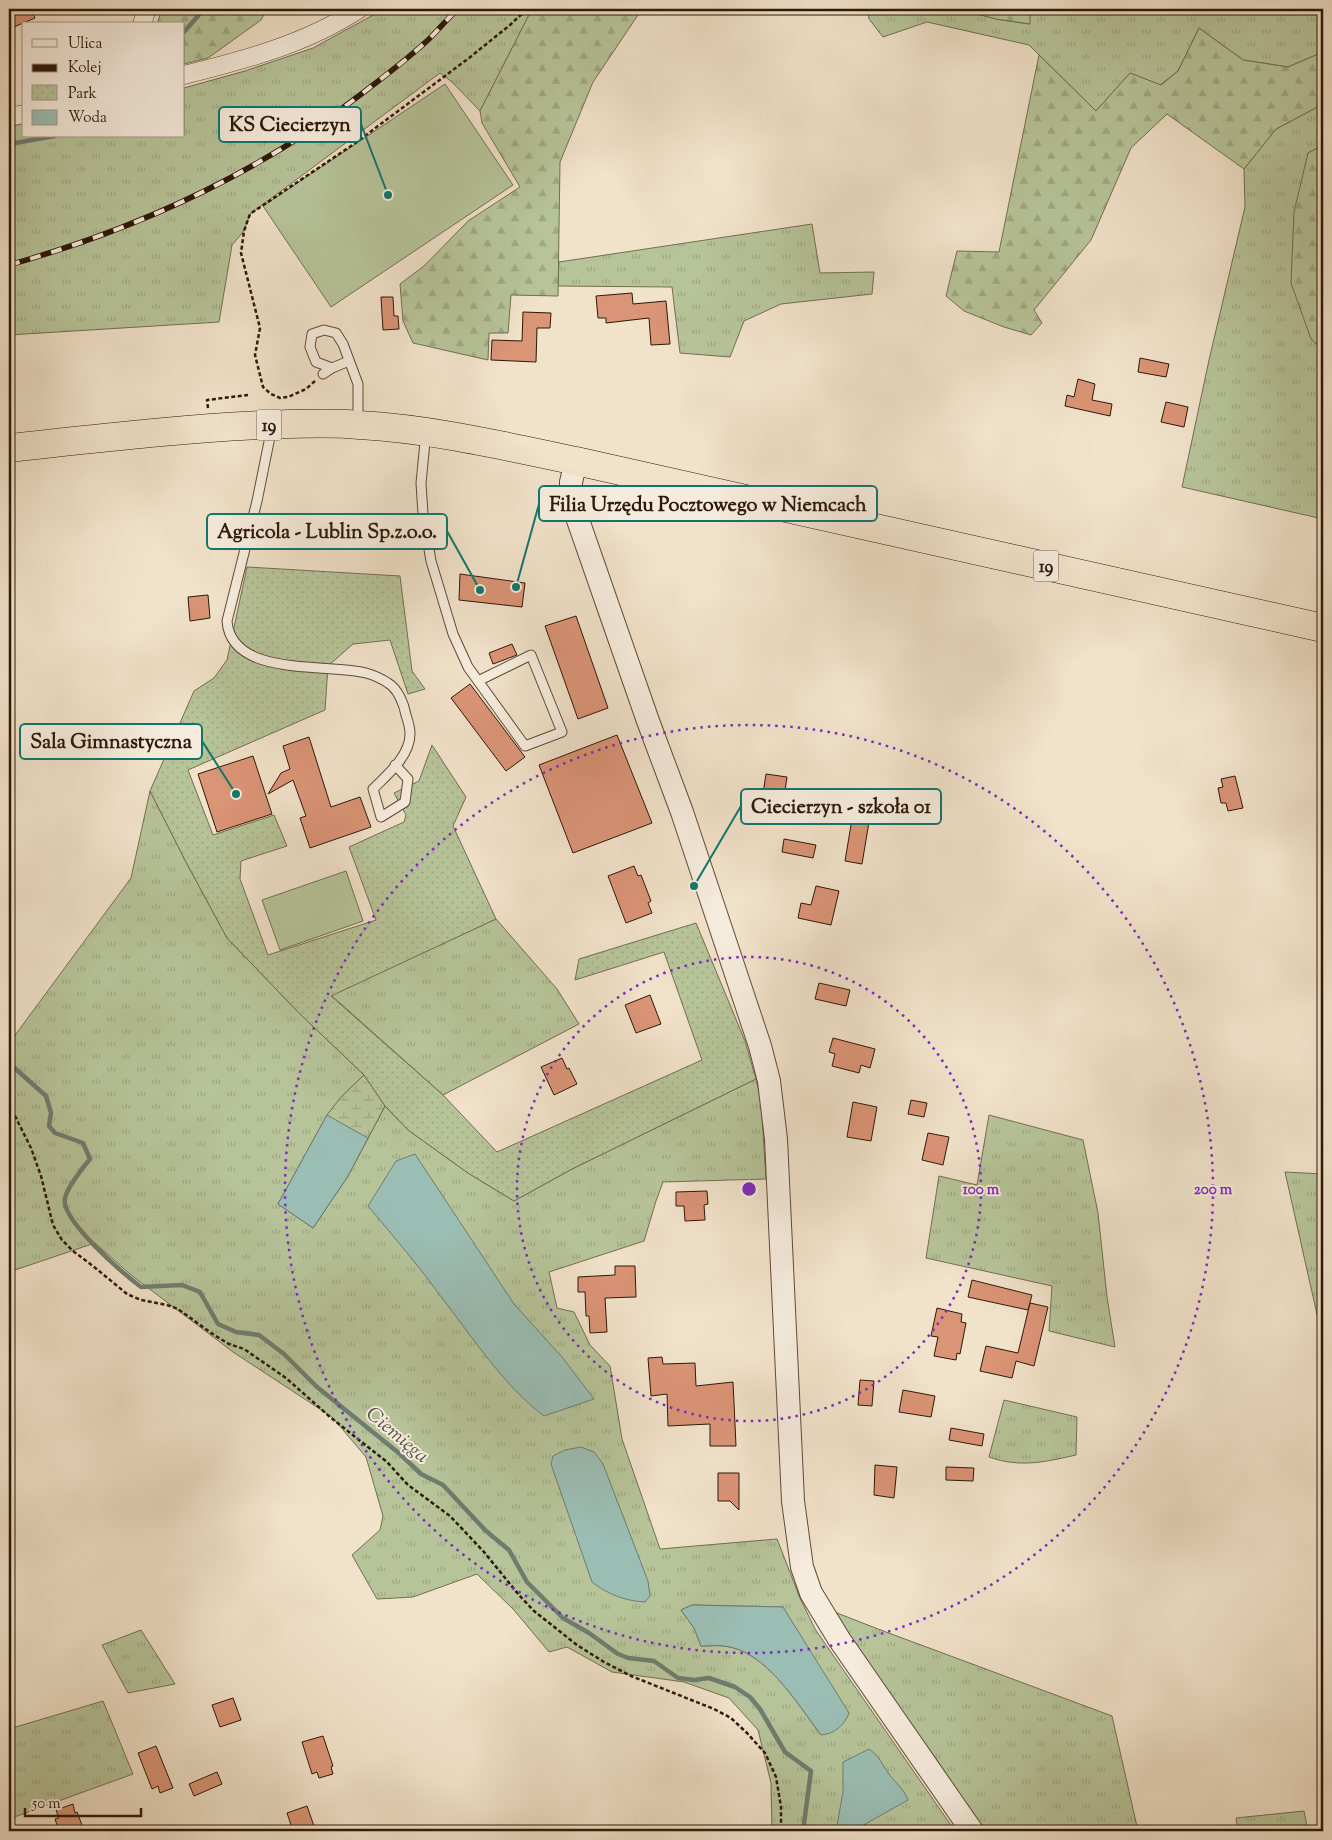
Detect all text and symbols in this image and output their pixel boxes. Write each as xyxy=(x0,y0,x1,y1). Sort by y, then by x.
legend xyxy=(22,22,185,138)
text: Ulica xyxy=(68,34,102,55)
text: Kolej xyxy=(68,58,101,79)
text: Park xyxy=(68,84,97,105)
callout: KS Ciecierzyn xyxy=(219,107,361,142)
text: Woda xyxy=(68,108,107,129)
text: KS Ciecierzyn xyxy=(229,112,351,141)
road number: 19 xyxy=(256,410,282,440)
callout: Filia Urzędu Pocztowego w Niemcach xyxy=(539,486,877,521)
text: Filia Urzędu Pocztowego w Niemcach xyxy=(549,492,867,521)
callout: Agricola - Lublin Sp.z.o.o. xyxy=(207,514,447,549)
text: Agricola - Lublin Sp.z.o.o. xyxy=(217,519,437,548)
road number: 19 xyxy=(1034,550,1058,582)
callout: Sala Gimnastyczna xyxy=(20,724,202,759)
text: Sala Gimnastyczna xyxy=(30,729,193,758)
callout: Ciecierzyn - szkoła 01 xyxy=(741,789,941,824)
text: Ciecierzyn - szkoła 01 xyxy=(751,794,931,823)
centre of rings xyxy=(740,1180,758,1198)
text: 100 m xyxy=(963,1180,1000,1201)
text: 200 m xyxy=(1194,1180,1233,1201)
water label: Ciemięga xyxy=(358,1401,434,1471)
scale bar xyxy=(25,1785,141,1817)
text: 50 m xyxy=(31,1794,61,1815)

